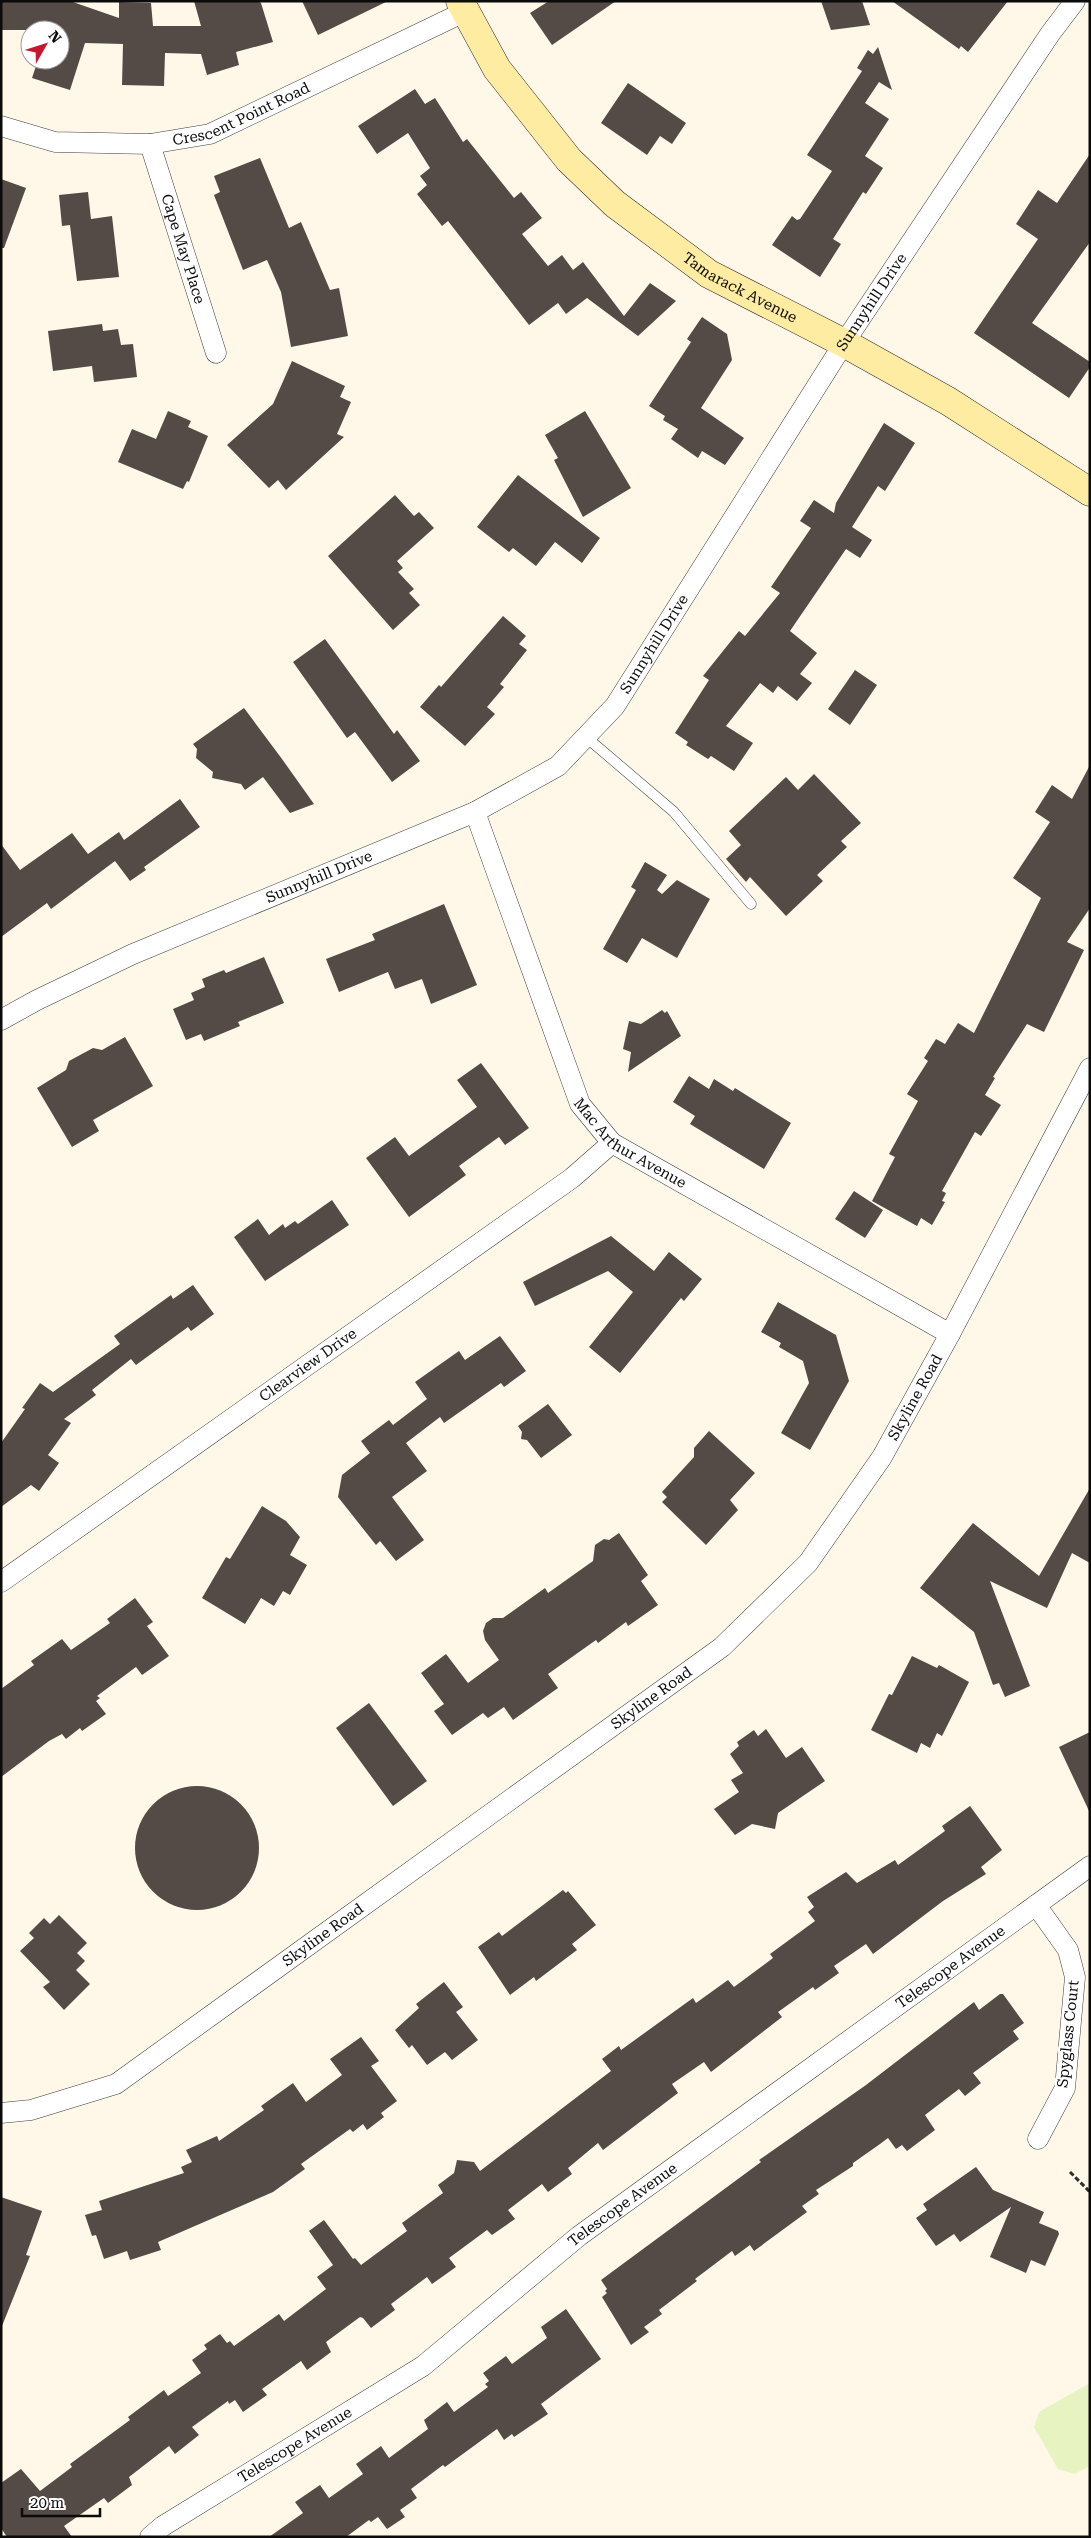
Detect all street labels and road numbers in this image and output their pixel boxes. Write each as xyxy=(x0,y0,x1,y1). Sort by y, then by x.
street label: Crescent Point Road xyxy=(171,78,313,149)
street label: Cape May Place xyxy=(157,192,209,306)
street label: Tamarack Avenue xyxy=(679,249,800,327)
street label: Sunnyhill Drive xyxy=(832,250,910,354)
street label: Sunnyhill Drive xyxy=(616,591,692,697)
street label: Sunnyhill Drive xyxy=(263,847,375,907)
street label: Mac Arthur Avenue xyxy=(570,1094,690,1192)
street label: Clearview Drive xyxy=(256,1324,360,1405)
street label: Skyline Road xyxy=(884,1351,946,1443)
street label: Skyline Road xyxy=(607,1662,696,1733)
street label: Skyline Road xyxy=(279,1899,367,1970)
street label: Telescope Avenue xyxy=(892,1921,1009,2013)
street label: Spyglass Court xyxy=(1053,1979,1083,2089)
street label: Telescope Avenue xyxy=(564,2159,681,2250)
street label: Telescope Avenue xyxy=(235,2403,355,2487)

